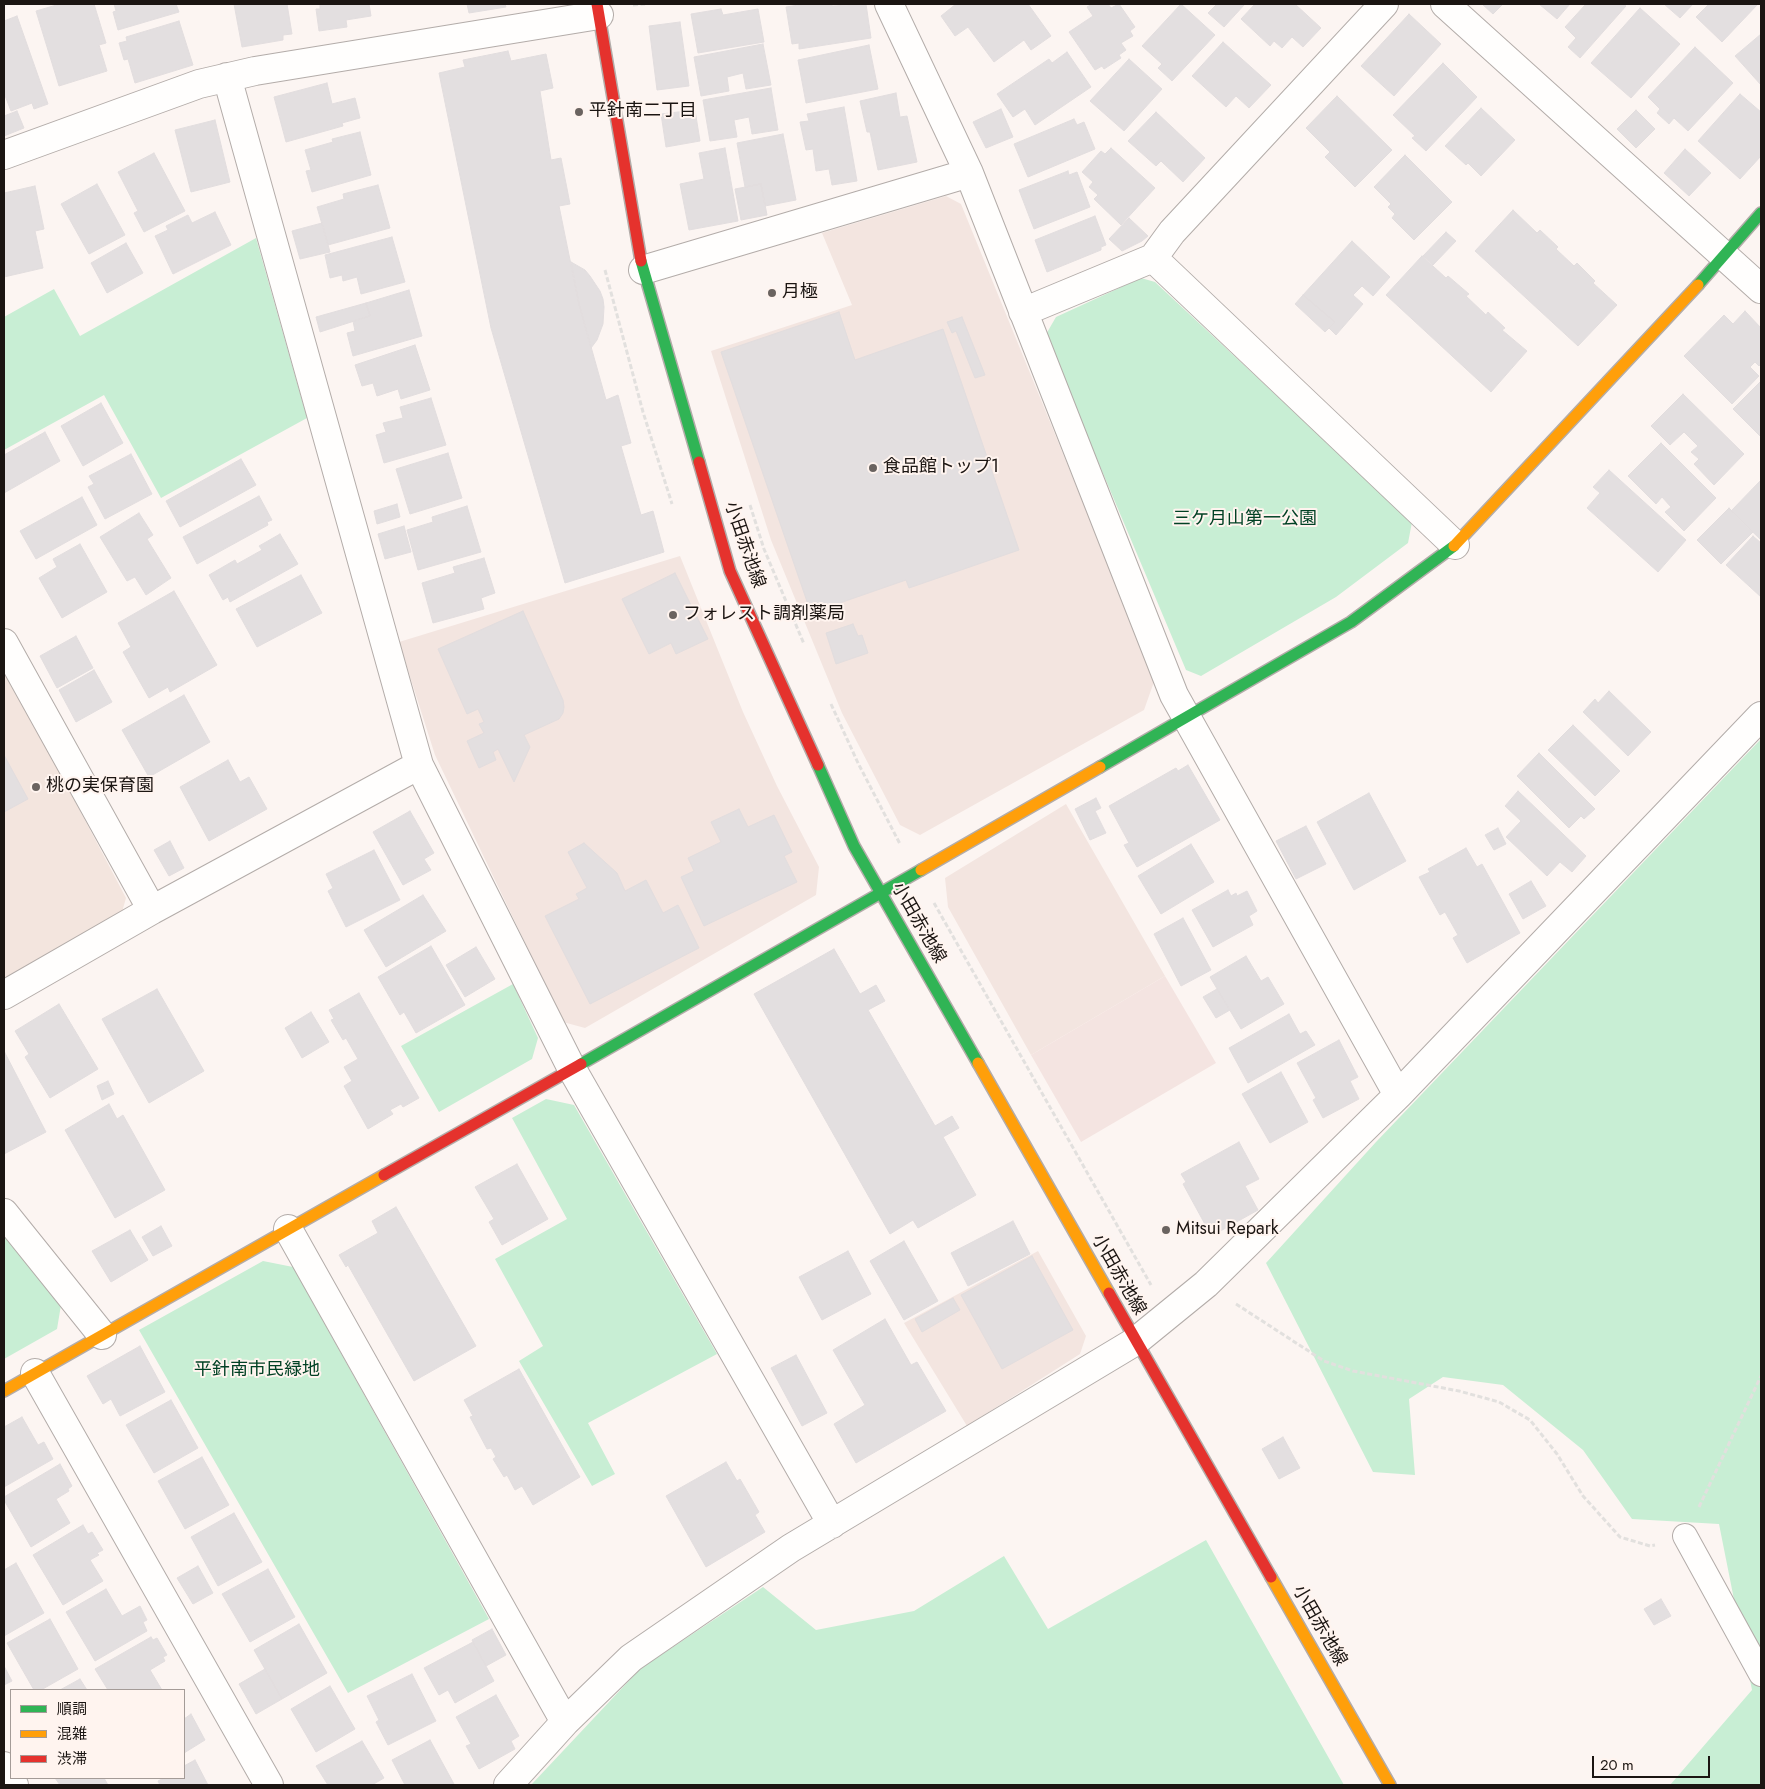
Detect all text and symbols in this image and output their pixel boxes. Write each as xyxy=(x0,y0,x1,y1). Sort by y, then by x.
place label: 平針南二丁目 xyxy=(589,101,697,123)
marker: 平針南二丁目 xyxy=(573,106,585,118)
place label: 月極 xyxy=(782,282,818,304)
marker: 月極 xyxy=(766,287,778,299)
place label: 食品館トップ1 xyxy=(883,457,999,479)
marker: 食品館トップ1 xyxy=(867,462,879,474)
street label: 小田赤池線 xyxy=(719,499,769,591)
park label: 三ケ月山第一公園 xyxy=(1173,509,1317,531)
place label: フォレスト調剤薬局 xyxy=(683,604,845,626)
marker: フォレスト調剤薬局 xyxy=(667,609,679,621)
place label: 桃の実保育園 xyxy=(46,776,154,798)
marker: 桃の実保育園 xyxy=(30,781,42,793)
street label: 小田赤池線 xyxy=(886,879,950,967)
place label: Mitsui Repark xyxy=(1176,1219,1279,1241)
marker: Mitsui Repark xyxy=(1160,1224,1172,1236)
street label: 小田赤池線 xyxy=(1086,1231,1150,1319)
park label: 平針南市民緑地 xyxy=(194,1360,320,1382)
street label: 小田赤池線 xyxy=(1287,1582,1351,1670)
legend xyxy=(10,1689,185,1779)
text: 順調 xyxy=(57,1698,87,1720)
text: 混雑 xyxy=(57,1723,87,1745)
scale bar xyxy=(1595,1746,1712,1778)
text: 渋滞 xyxy=(57,1748,87,1770)
text: 20 m xyxy=(1600,1754,1634,1776)

